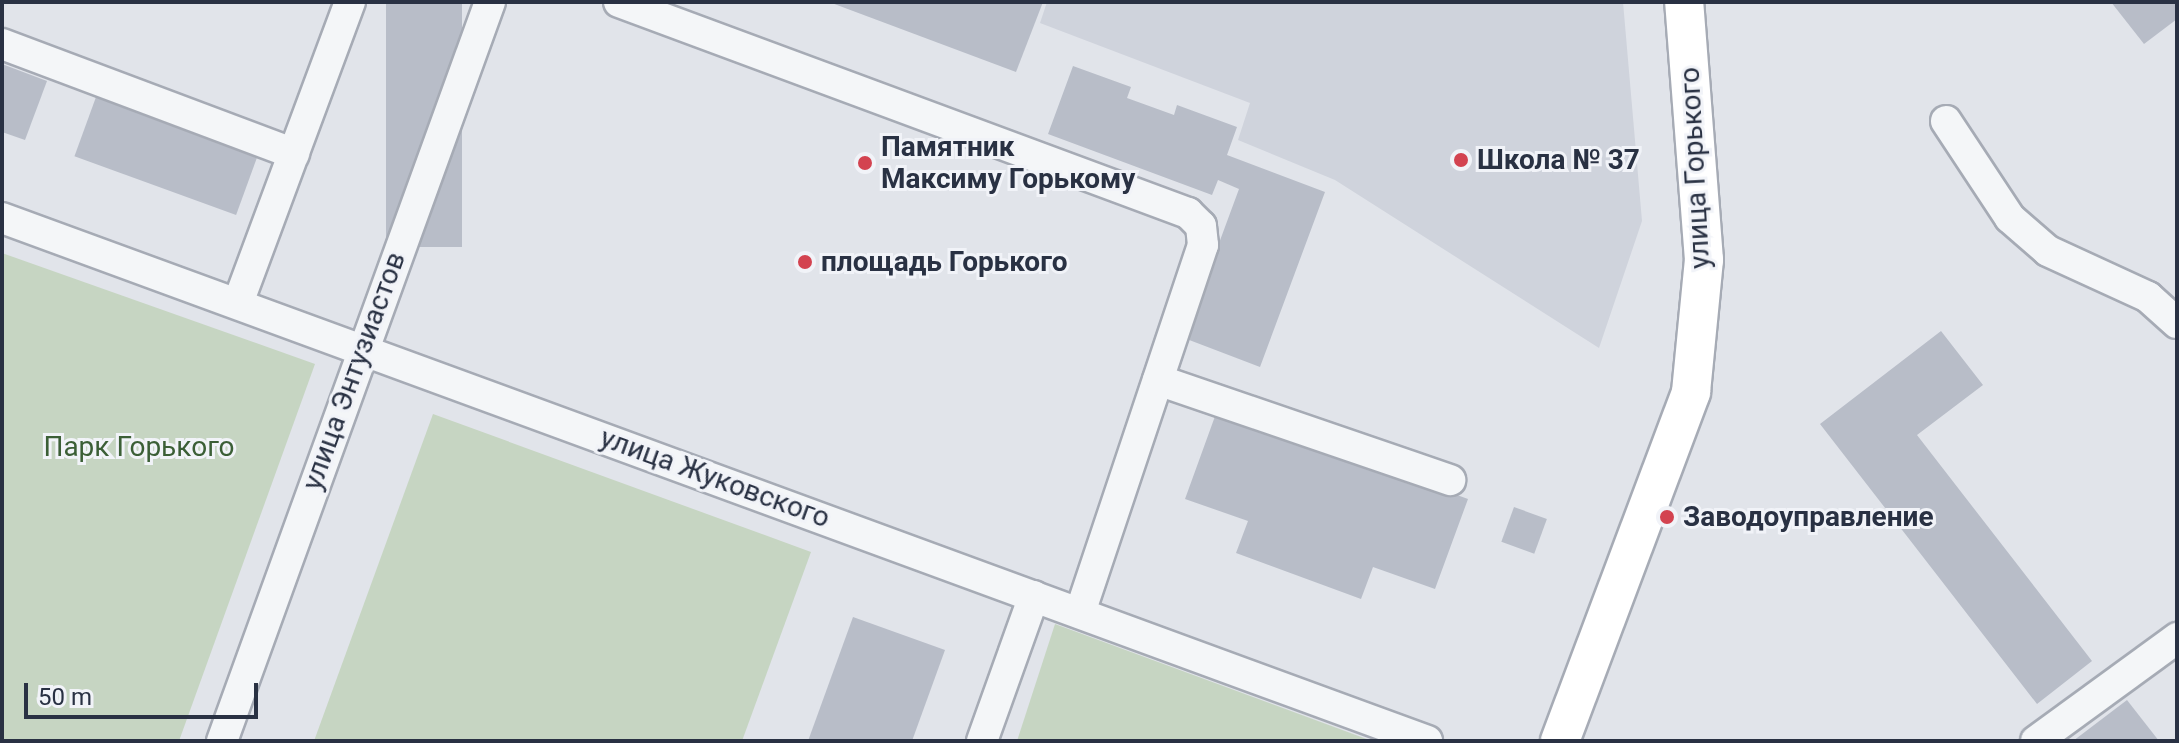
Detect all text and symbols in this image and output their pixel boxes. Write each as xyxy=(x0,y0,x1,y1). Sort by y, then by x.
street label: улица Горького xyxy=(1673,66,1717,270)
place label: Памятник Максиму Горькому xyxy=(881,130,1135,196)
place label: Школа № 37 xyxy=(1477,143,1640,177)
marker: Школа № 37 xyxy=(1452,151,1470,169)
marker: Памятник Максиму Горькому xyxy=(856,154,874,172)
place label: площадь Горького xyxy=(821,245,1067,279)
street label: улица Энтузиастов xyxy=(295,247,413,495)
marker: площадь Горького xyxy=(796,253,814,271)
street label: улица Жуковского xyxy=(596,421,834,535)
park label: Парк Горького xyxy=(43,430,235,464)
place label: Заводоуправление xyxy=(1683,500,1934,534)
marker: Заводоуправление xyxy=(1658,508,1676,526)
scale bar xyxy=(28,667,262,717)
text: 50 m xyxy=(38,683,92,711)

